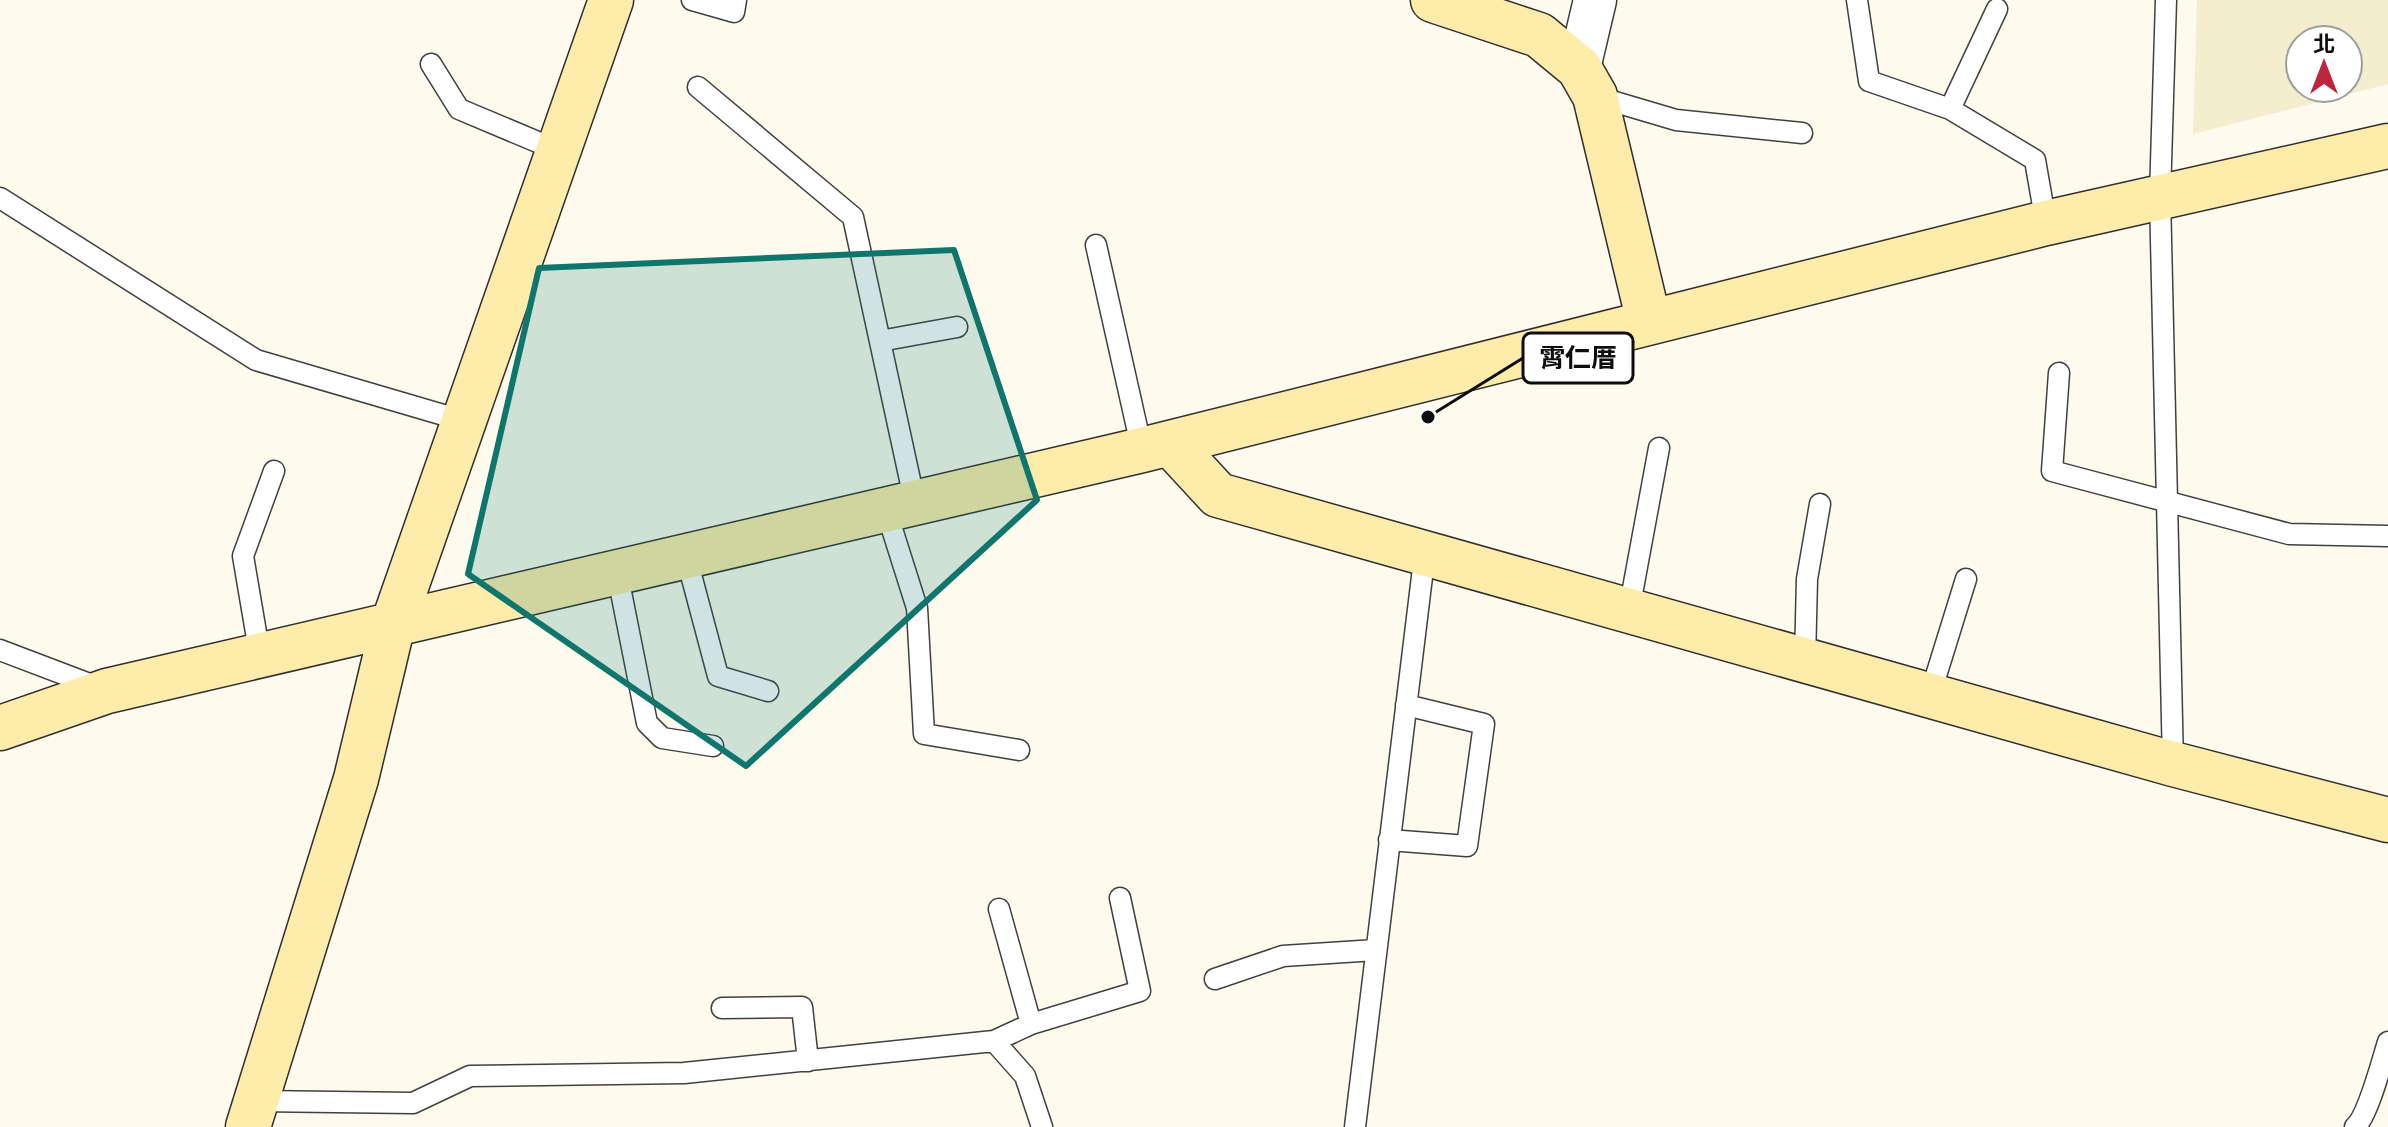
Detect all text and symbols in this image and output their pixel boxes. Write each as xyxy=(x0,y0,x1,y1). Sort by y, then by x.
north arrow xyxy=(2284,24,2364,104)
text: 北 xyxy=(2313,31,2335,58)
callout: 霄仁厝 xyxy=(1523,333,1633,383)
text: 霄仁厝 xyxy=(1539,343,1617,374)

